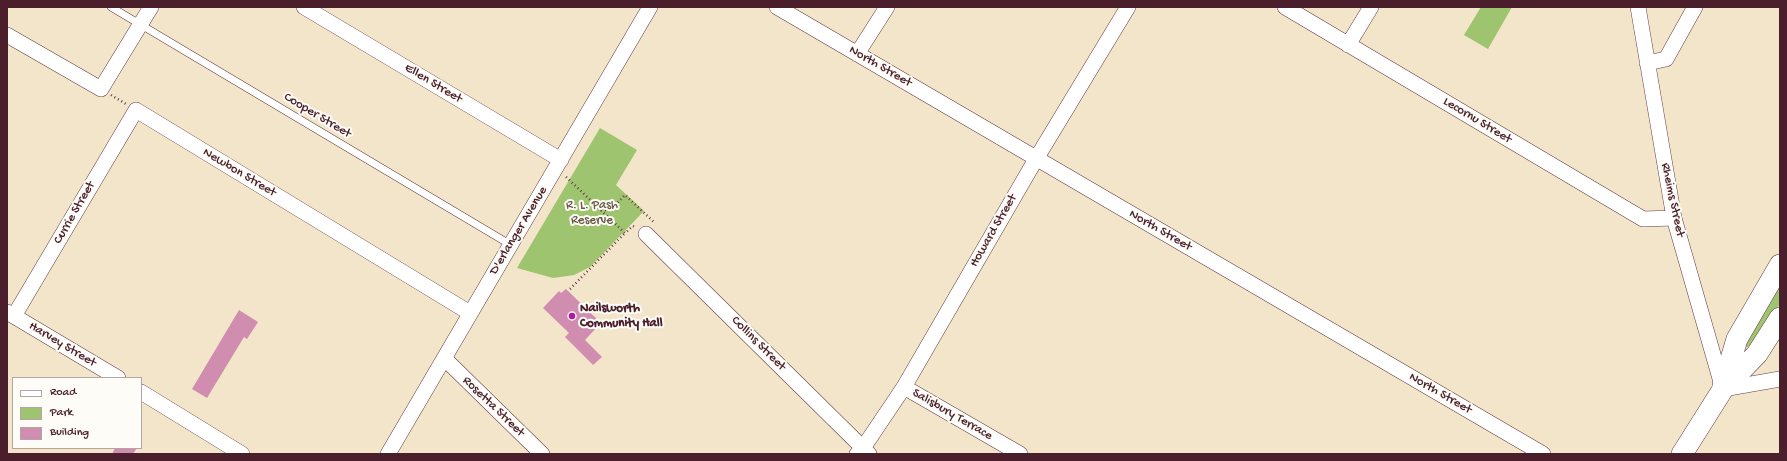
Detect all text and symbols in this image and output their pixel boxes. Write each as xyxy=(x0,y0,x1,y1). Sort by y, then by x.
street label: North Street xyxy=(846,43,914,91)
street label: Ellen Street xyxy=(401,61,465,107)
street label: Cooper Street xyxy=(280,90,354,142)
street label: Lecornu Street xyxy=(1440,94,1514,148)
street label: Newbon Street xyxy=(199,145,279,201)
street label: Rheims Street xyxy=(1657,162,1687,238)
street label: Currie Street xyxy=(51,179,99,247)
street label: D'erlanger Avenue xyxy=(487,184,551,278)
street label: Howard Street xyxy=(967,192,1021,270)
park label: R. L. Pash Reserve xyxy=(566,198,618,229)
street label: North Street xyxy=(1126,207,1194,255)
place label: Nailsworth Community Hall xyxy=(580,301,662,332)
marker: Nailsworth Community Hall xyxy=(567,311,577,321)
street label: Collins Street xyxy=(727,313,789,375)
street label: Harvey Street xyxy=(25,319,99,371)
street label: North Street xyxy=(1406,370,1474,418)
street label: Rosetta Street xyxy=(459,373,527,441)
legend xyxy=(12,377,142,449)
text: Road xyxy=(50,386,76,400)
street label: Salisbury Terrace xyxy=(909,386,995,444)
text: Park xyxy=(50,406,73,420)
text: Building xyxy=(50,426,89,440)

